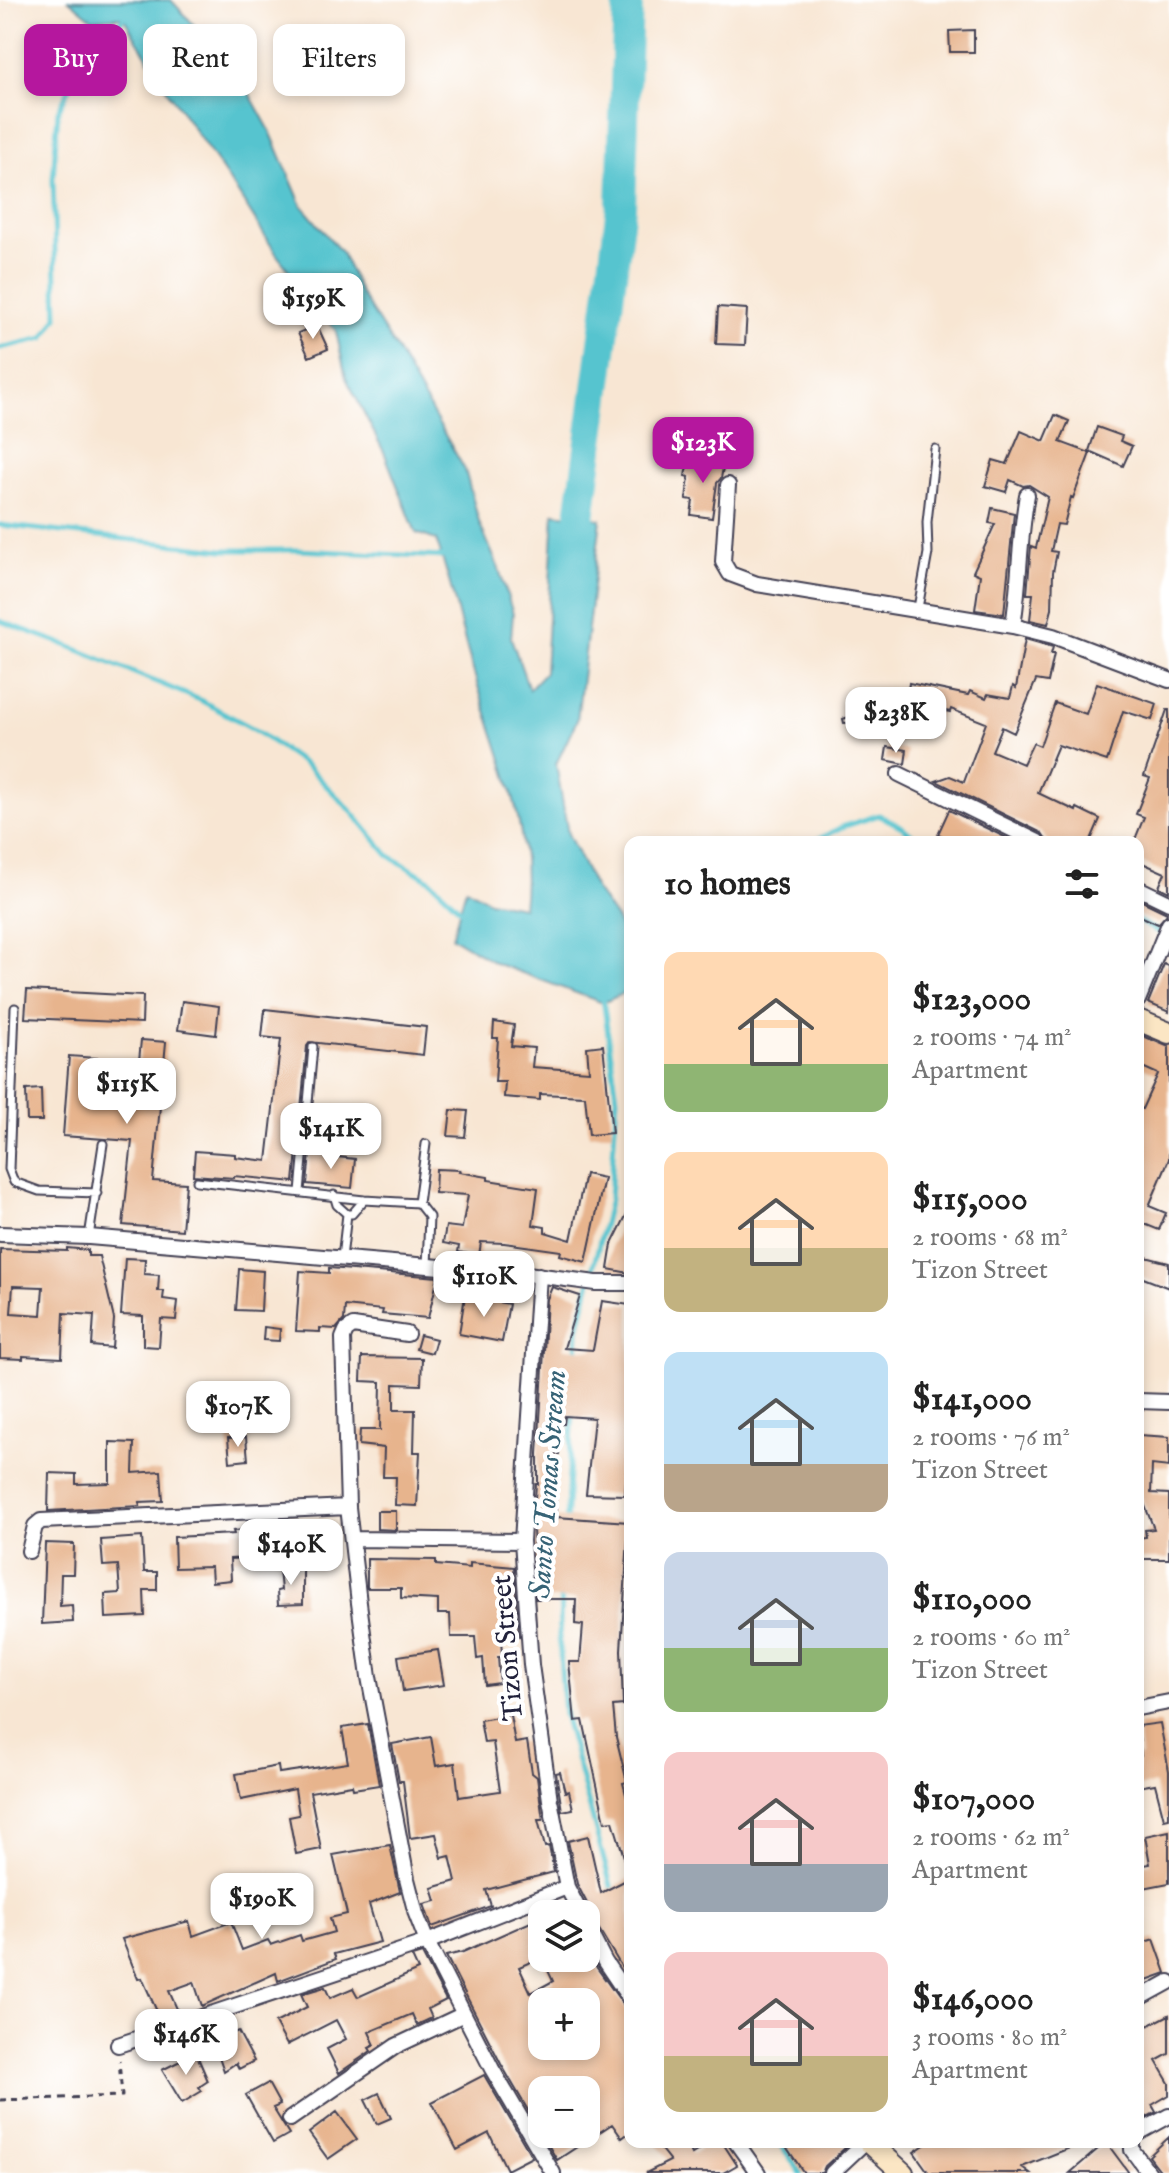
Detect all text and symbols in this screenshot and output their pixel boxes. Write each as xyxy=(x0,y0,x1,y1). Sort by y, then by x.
chip: Buy xyxy=(24,24,127,96)
chip: Rent xyxy=(143,24,257,96)
chip: Filters xyxy=(273,24,405,96)
pin: $159K xyxy=(257,273,369,341)
text: $159K xyxy=(281,282,345,315)
pin: $123K xyxy=(647,417,759,485)
text: $123K xyxy=(671,426,735,459)
pin: $238K xyxy=(840,687,952,755)
text: $238K xyxy=(863,696,929,729)
icon: filters xyxy=(1060,862,1104,906)
text: 10 homes xyxy=(664,863,791,906)
text: $123,000 xyxy=(912,978,1031,1021)
icon: home xyxy=(728,984,824,1080)
text: 2 rooms · 74 m² xyxy=(912,1021,1072,1054)
text: Apartment xyxy=(912,1054,1028,1087)
pin: $115K xyxy=(71,1058,183,1126)
text: $115K xyxy=(96,1067,158,1100)
pin: $141K xyxy=(275,1103,387,1171)
text: $141K xyxy=(298,1112,364,1145)
text: $115,000 xyxy=(912,1178,1028,1221)
icon: home xyxy=(728,1184,824,1280)
text: 2 rooms · 68 m² xyxy=(912,1221,1068,1254)
pin: $110K xyxy=(428,1251,540,1319)
text: Tizon Street xyxy=(912,1254,1048,1287)
text: $110K xyxy=(451,1260,517,1293)
water label: Santo Tomas Stream xyxy=(522,1369,576,1600)
text: $141,000 xyxy=(912,1378,1032,1421)
pin: $107K xyxy=(182,1381,294,1449)
icon: home xyxy=(728,1384,824,1480)
text: $107K xyxy=(204,1390,272,1423)
text: 2 rooms · 76 m² xyxy=(912,1421,1070,1454)
text: Tizon Street xyxy=(912,1454,1048,1487)
pin: $140K xyxy=(235,1519,347,1587)
text: $140K xyxy=(257,1528,325,1561)
street label: Tizon Street xyxy=(485,1573,532,1722)
text: $110,000 xyxy=(912,1578,1032,1621)
icon: home xyxy=(728,1584,824,1680)
text: 2 rooms · 60 m² xyxy=(912,1621,1071,1654)
text: Tizon Street xyxy=(912,1654,1048,1687)
text: $107,000 xyxy=(912,1778,1035,1821)
icon: home xyxy=(728,1784,824,1880)
text: 2 rooms · 62 m² xyxy=(912,1821,1070,1854)
text: Apartment xyxy=(912,1854,1028,1887)
pin: $190K xyxy=(206,1873,318,1941)
text: $190K xyxy=(228,1882,296,1915)
map controls xyxy=(528,1900,600,2148)
button: layers xyxy=(528,1900,600,1972)
text: $146,000 xyxy=(912,1978,1034,2021)
icon: home xyxy=(728,1984,824,2080)
button: + xyxy=(528,1988,600,2060)
pin: $146K xyxy=(130,2009,242,2077)
text: $146K xyxy=(153,2018,219,2051)
text: 3 rooms · 80 m² xyxy=(912,2021,1067,2054)
text: Apartment xyxy=(912,2054,1028,2087)
button: − xyxy=(528,2076,600,2148)

